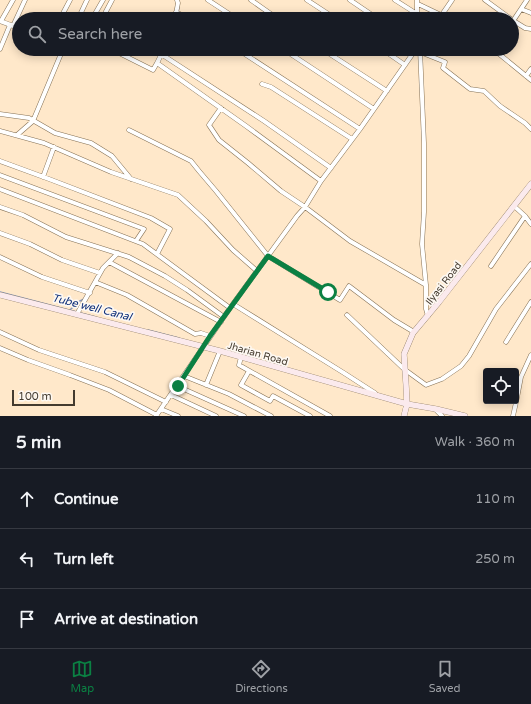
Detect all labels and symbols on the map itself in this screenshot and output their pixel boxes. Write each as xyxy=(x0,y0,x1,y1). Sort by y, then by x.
street label: Ilyasi Road xyxy=(423,260,464,307)
route start xyxy=(319,283,337,301)
water label: Tube well Canal xyxy=(51,291,134,324)
street label: Jharian Road xyxy=(226,340,289,368)
route end xyxy=(169,377,187,395)
scale bar xyxy=(12,388,75,407)

